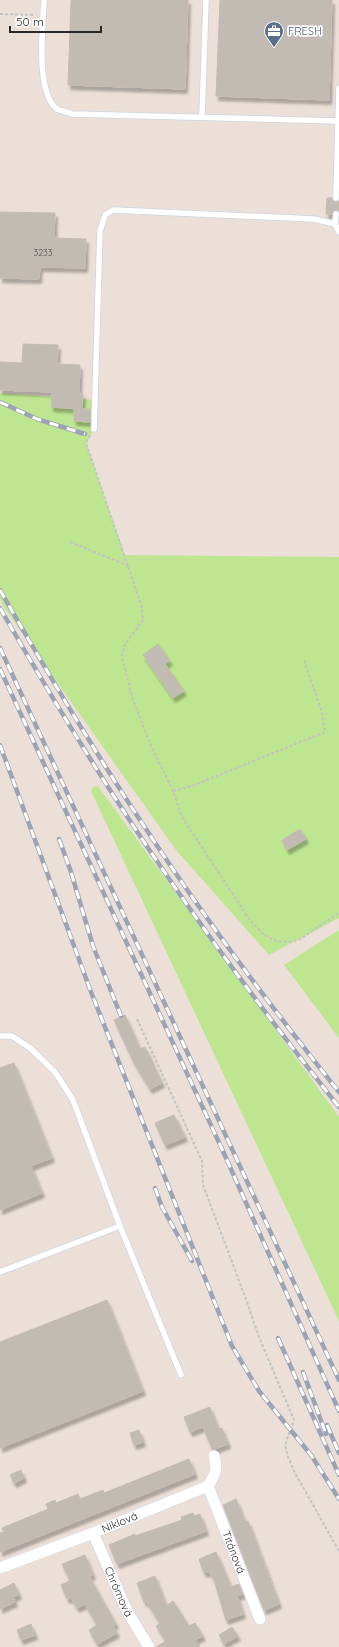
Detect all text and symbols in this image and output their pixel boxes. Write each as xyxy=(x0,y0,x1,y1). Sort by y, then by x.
scale bar xyxy=(10,8,101,34)
text: 50 m xyxy=(16,14,44,29)
office icon: FRESH xyxy=(263,20,285,48)
place label: FRESH xyxy=(288,24,322,38)
house number: 3233 xyxy=(33,247,53,258)
street label: Niklová xyxy=(99,1509,140,1536)
street label: Titánová xyxy=(219,1529,249,1576)
street label: Chrómová xyxy=(101,1564,136,1619)

